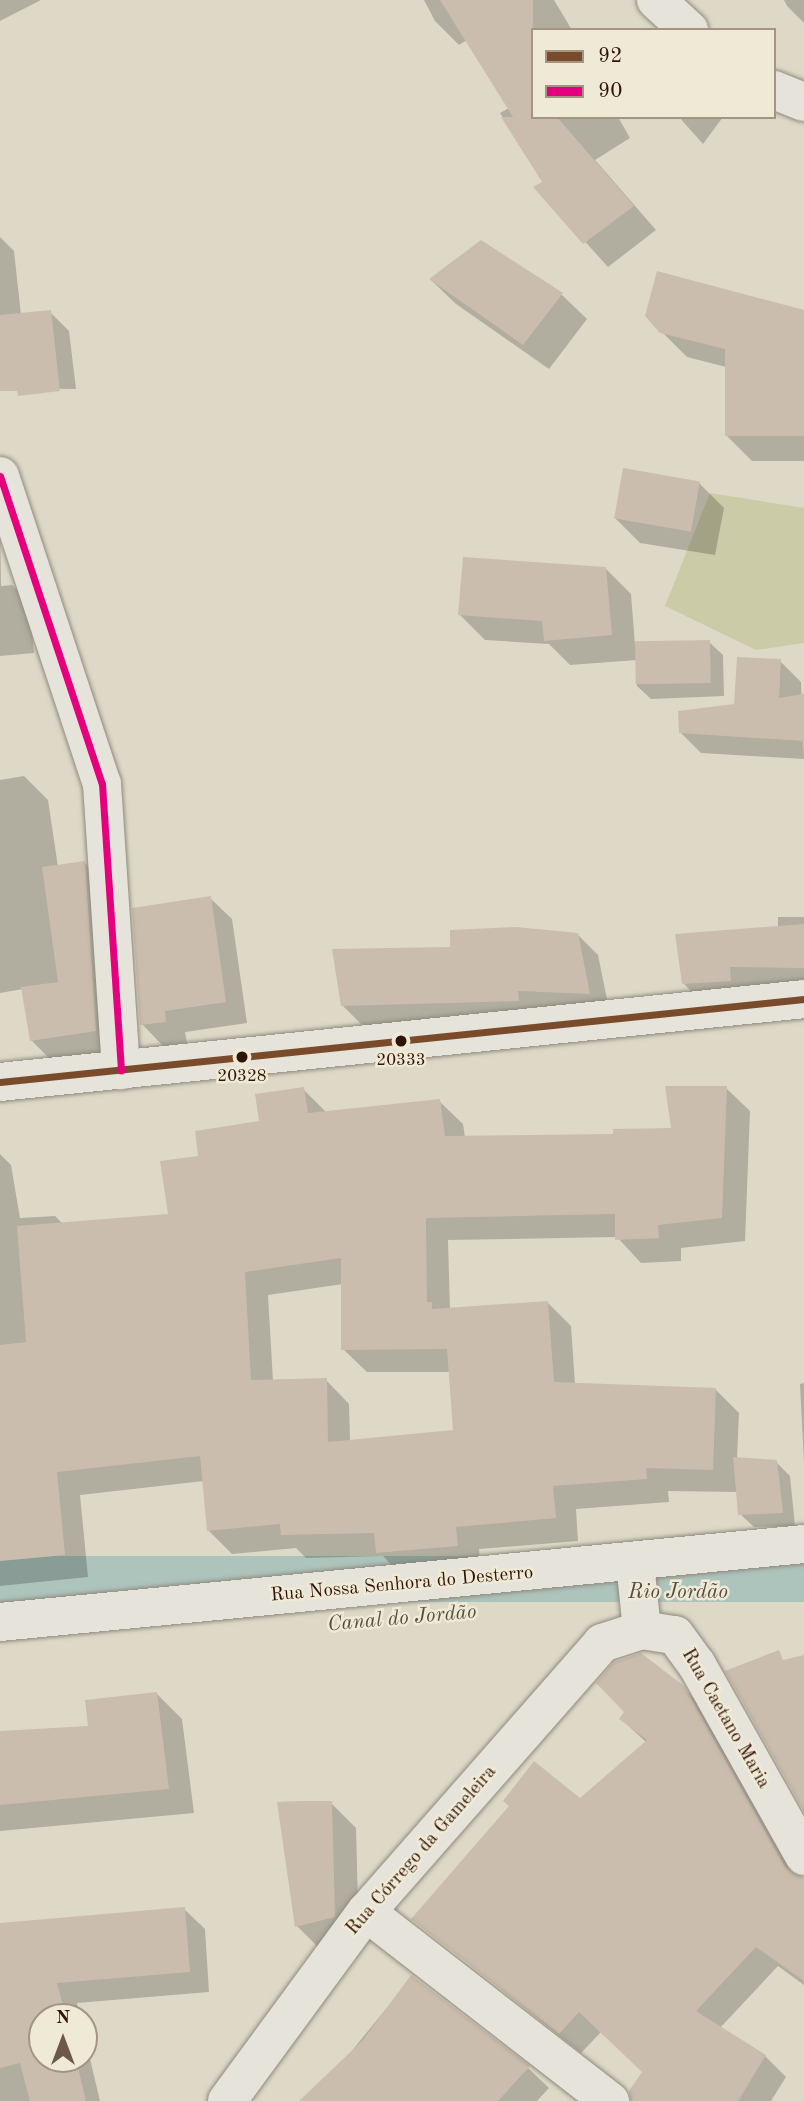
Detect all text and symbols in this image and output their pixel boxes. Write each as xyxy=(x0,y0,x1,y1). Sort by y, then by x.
legend xyxy=(531,28,776,119)
text: 92 xyxy=(598,46,622,67)
text: 90 xyxy=(598,81,622,102)
marker: 20333 xyxy=(394,1034,408,1048)
marker: 20328 xyxy=(235,1050,249,1064)
place label: 20333 xyxy=(376,1051,426,1071)
place label: 20328 xyxy=(217,1067,267,1087)
street label: Rua Nossa Senhora do Desterro xyxy=(270,1562,534,1608)
water label: Rio Jordão xyxy=(628,1580,728,1606)
water label: Canal do Jordão xyxy=(326,1600,478,1638)
street label: Rua Caetano Maria xyxy=(676,1645,774,1793)
street label: Rua Córrego da Gameleira xyxy=(342,1761,502,1941)
north arrow xyxy=(28,2003,98,2073)
text: N xyxy=(56,2009,70,2028)

